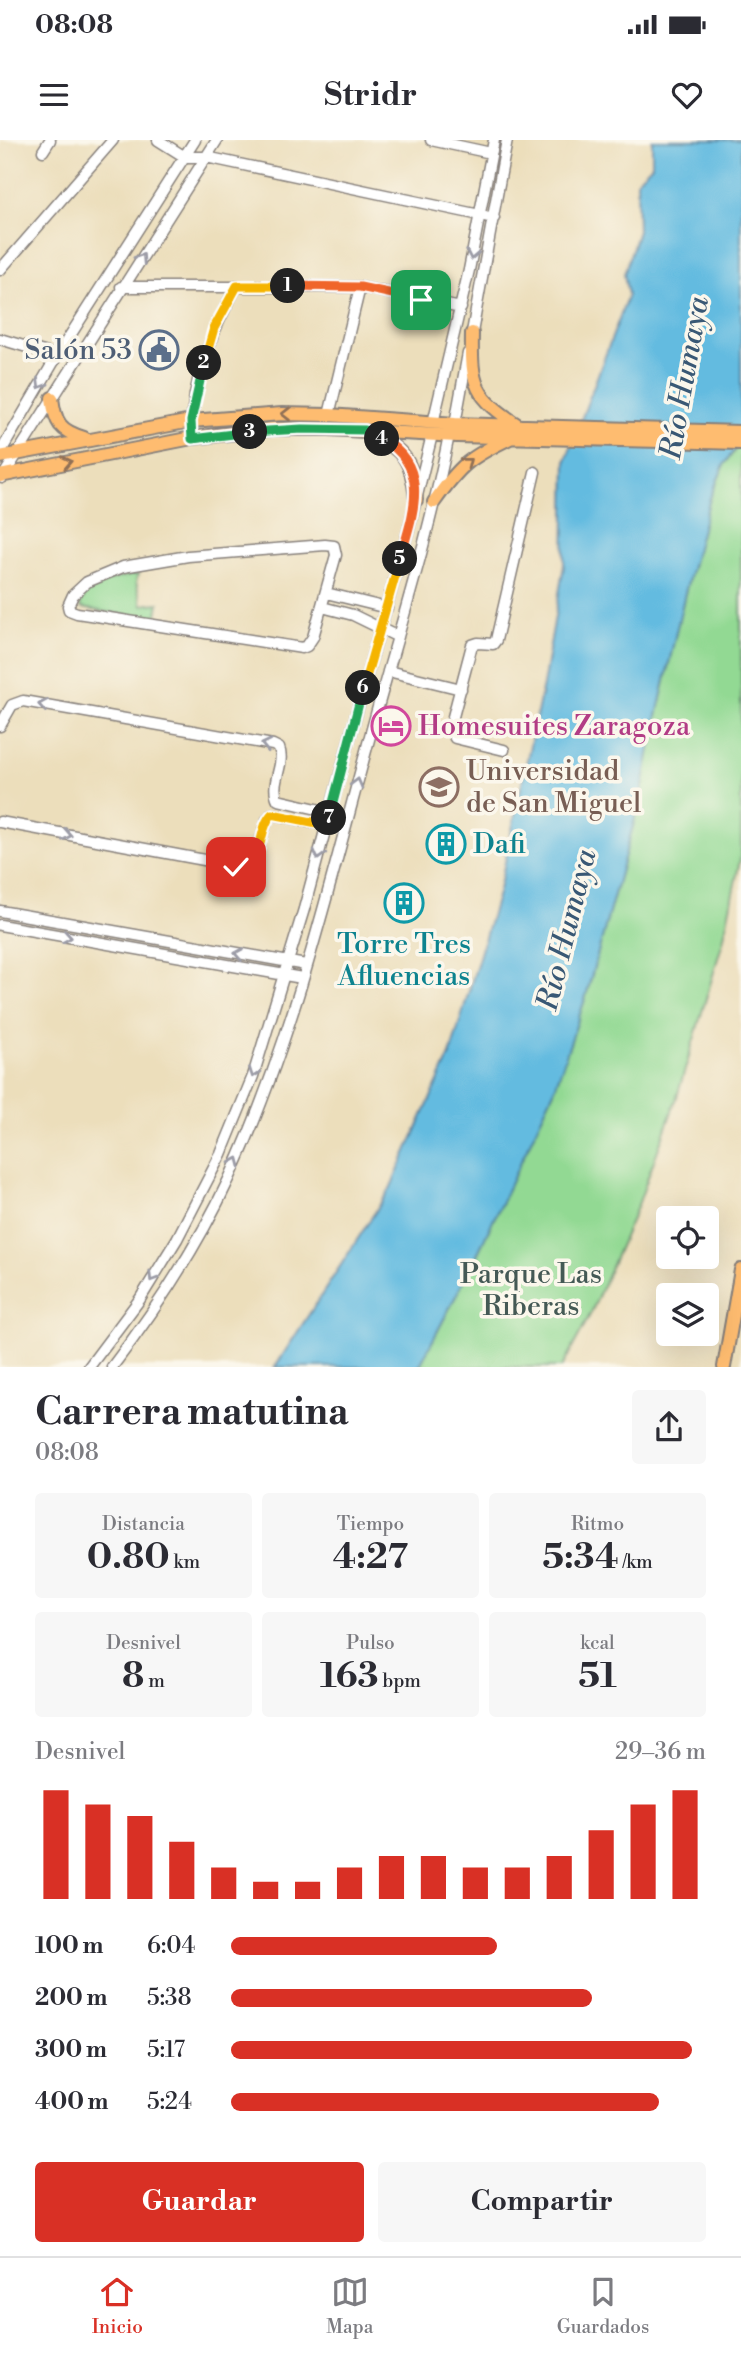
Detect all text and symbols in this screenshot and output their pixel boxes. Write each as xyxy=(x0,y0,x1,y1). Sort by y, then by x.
text: 08:08 xyxy=(35,9,113,41)
text: Stridr xyxy=(324,75,417,115)
icon: menu xyxy=(35,76,73,114)
icon: heart xyxy=(668,76,706,114)
one-way arrow xyxy=(465,249,480,261)
one-way arrow xyxy=(132,253,145,266)
pin: 1 xyxy=(270,268,306,304)
pin xyxy=(391,270,451,330)
text: 1 xyxy=(283,273,292,297)
icon: arrive xyxy=(402,281,440,319)
water label: Río Humaya xyxy=(652,293,718,464)
public building icon: Salón 53 xyxy=(138,329,180,371)
place label: Salón 53 xyxy=(24,333,132,368)
pin: 2 xyxy=(186,346,222,381)
text: 2 xyxy=(198,350,209,374)
one-way arrow xyxy=(36,377,49,390)
one-way arrow xyxy=(280,406,291,422)
pin: 3 xyxy=(232,414,268,450)
text: 3 xyxy=(244,419,255,443)
pin: 4 xyxy=(364,422,400,456)
text: 4 xyxy=(375,426,388,450)
one-way arrow xyxy=(61,456,73,471)
one-way arrow xyxy=(459,458,472,470)
pin: 5 xyxy=(382,542,418,576)
text: 5 xyxy=(394,546,405,570)
pin: 6 xyxy=(346,670,380,706)
text: 6 xyxy=(357,675,368,699)
one-way arrow xyxy=(37,698,49,713)
hotel icon: Homesuites Zaragoza xyxy=(370,705,412,747)
place label: Homesuites Zaragoza xyxy=(418,709,691,744)
one-way arrow xyxy=(261,738,273,753)
place label: Universidad de San Miguel xyxy=(466,754,641,821)
school or university icon: Universidad de San Miguel xyxy=(418,766,460,808)
one-way arrow xyxy=(349,777,363,789)
pin: 7 xyxy=(312,800,346,836)
text: 7 xyxy=(323,805,334,829)
building icon: Dafi xyxy=(425,823,467,865)
one-way arrow xyxy=(61,827,73,842)
place label: Dafi xyxy=(473,827,526,862)
pin xyxy=(206,837,266,897)
water label: Río Humaya xyxy=(528,845,605,1016)
icon: check xyxy=(217,848,255,886)
one-way arrow xyxy=(313,849,327,861)
building icon: Torre Tres Afluencias xyxy=(383,882,425,924)
place label: Torre Tres Afluencias xyxy=(337,927,471,994)
one-way arrow xyxy=(61,929,73,944)
one-way arrow xyxy=(233,947,245,962)
one-way arrow xyxy=(248,1067,262,1079)
one-way arrow xyxy=(228,1157,242,1169)
map controls xyxy=(656,1206,719,1346)
button: locate xyxy=(656,1206,719,1269)
park label: Parque Las Riberas xyxy=(460,1257,602,1324)
one-way arrow xyxy=(149,1269,162,1282)
button: layers xyxy=(656,1283,719,1346)
text: Carrera matutina xyxy=(35,1389,349,1436)
button: share xyxy=(632,1390,706,1464)
text: 08:08 xyxy=(35,1439,99,1467)
text: Distancia xyxy=(102,1512,185,1536)
text: Tiempo xyxy=(337,1512,404,1536)
text: Ritmo xyxy=(571,1512,624,1536)
text: 0.80 xyxy=(87,1536,170,1579)
text: 4:27 xyxy=(333,1536,408,1579)
text: 5:34 xyxy=(542,1536,619,1579)
text: km xyxy=(170,1550,200,1574)
text: /km xyxy=(619,1550,653,1574)
text: Desnivel xyxy=(106,1631,181,1655)
text: Pulso xyxy=(346,1631,395,1655)
text: kcal xyxy=(580,1631,615,1655)
text: 8 xyxy=(122,1655,144,1698)
text: 163 xyxy=(320,1655,379,1698)
text: 51 xyxy=(578,1655,617,1698)
text: m xyxy=(144,1669,165,1693)
text: bpm xyxy=(379,1669,421,1693)
text: Desnivel xyxy=(35,1738,125,1766)
text: 29–36 m xyxy=(615,1738,706,1766)
text: 100 m xyxy=(35,1932,103,1960)
text: 6:04 xyxy=(147,1932,195,1960)
text: 200 m xyxy=(35,1984,107,2012)
text: 5:38 xyxy=(147,1984,192,2012)
text: 300 m xyxy=(35,2036,107,2064)
text: 5:17 xyxy=(147,2036,185,2064)
text: 400 m xyxy=(35,2088,108,2116)
text: 5:24 xyxy=(147,2088,192,2116)
button: Guardar xyxy=(35,2162,364,2242)
button: Compartir xyxy=(378,2162,706,2242)
tab: Inicio xyxy=(92,2273,143,2339)
tab: Mapa xyxy=(326,2273,373,2339)
tab: Guardados xyxy=(557,2273,649,2339)

